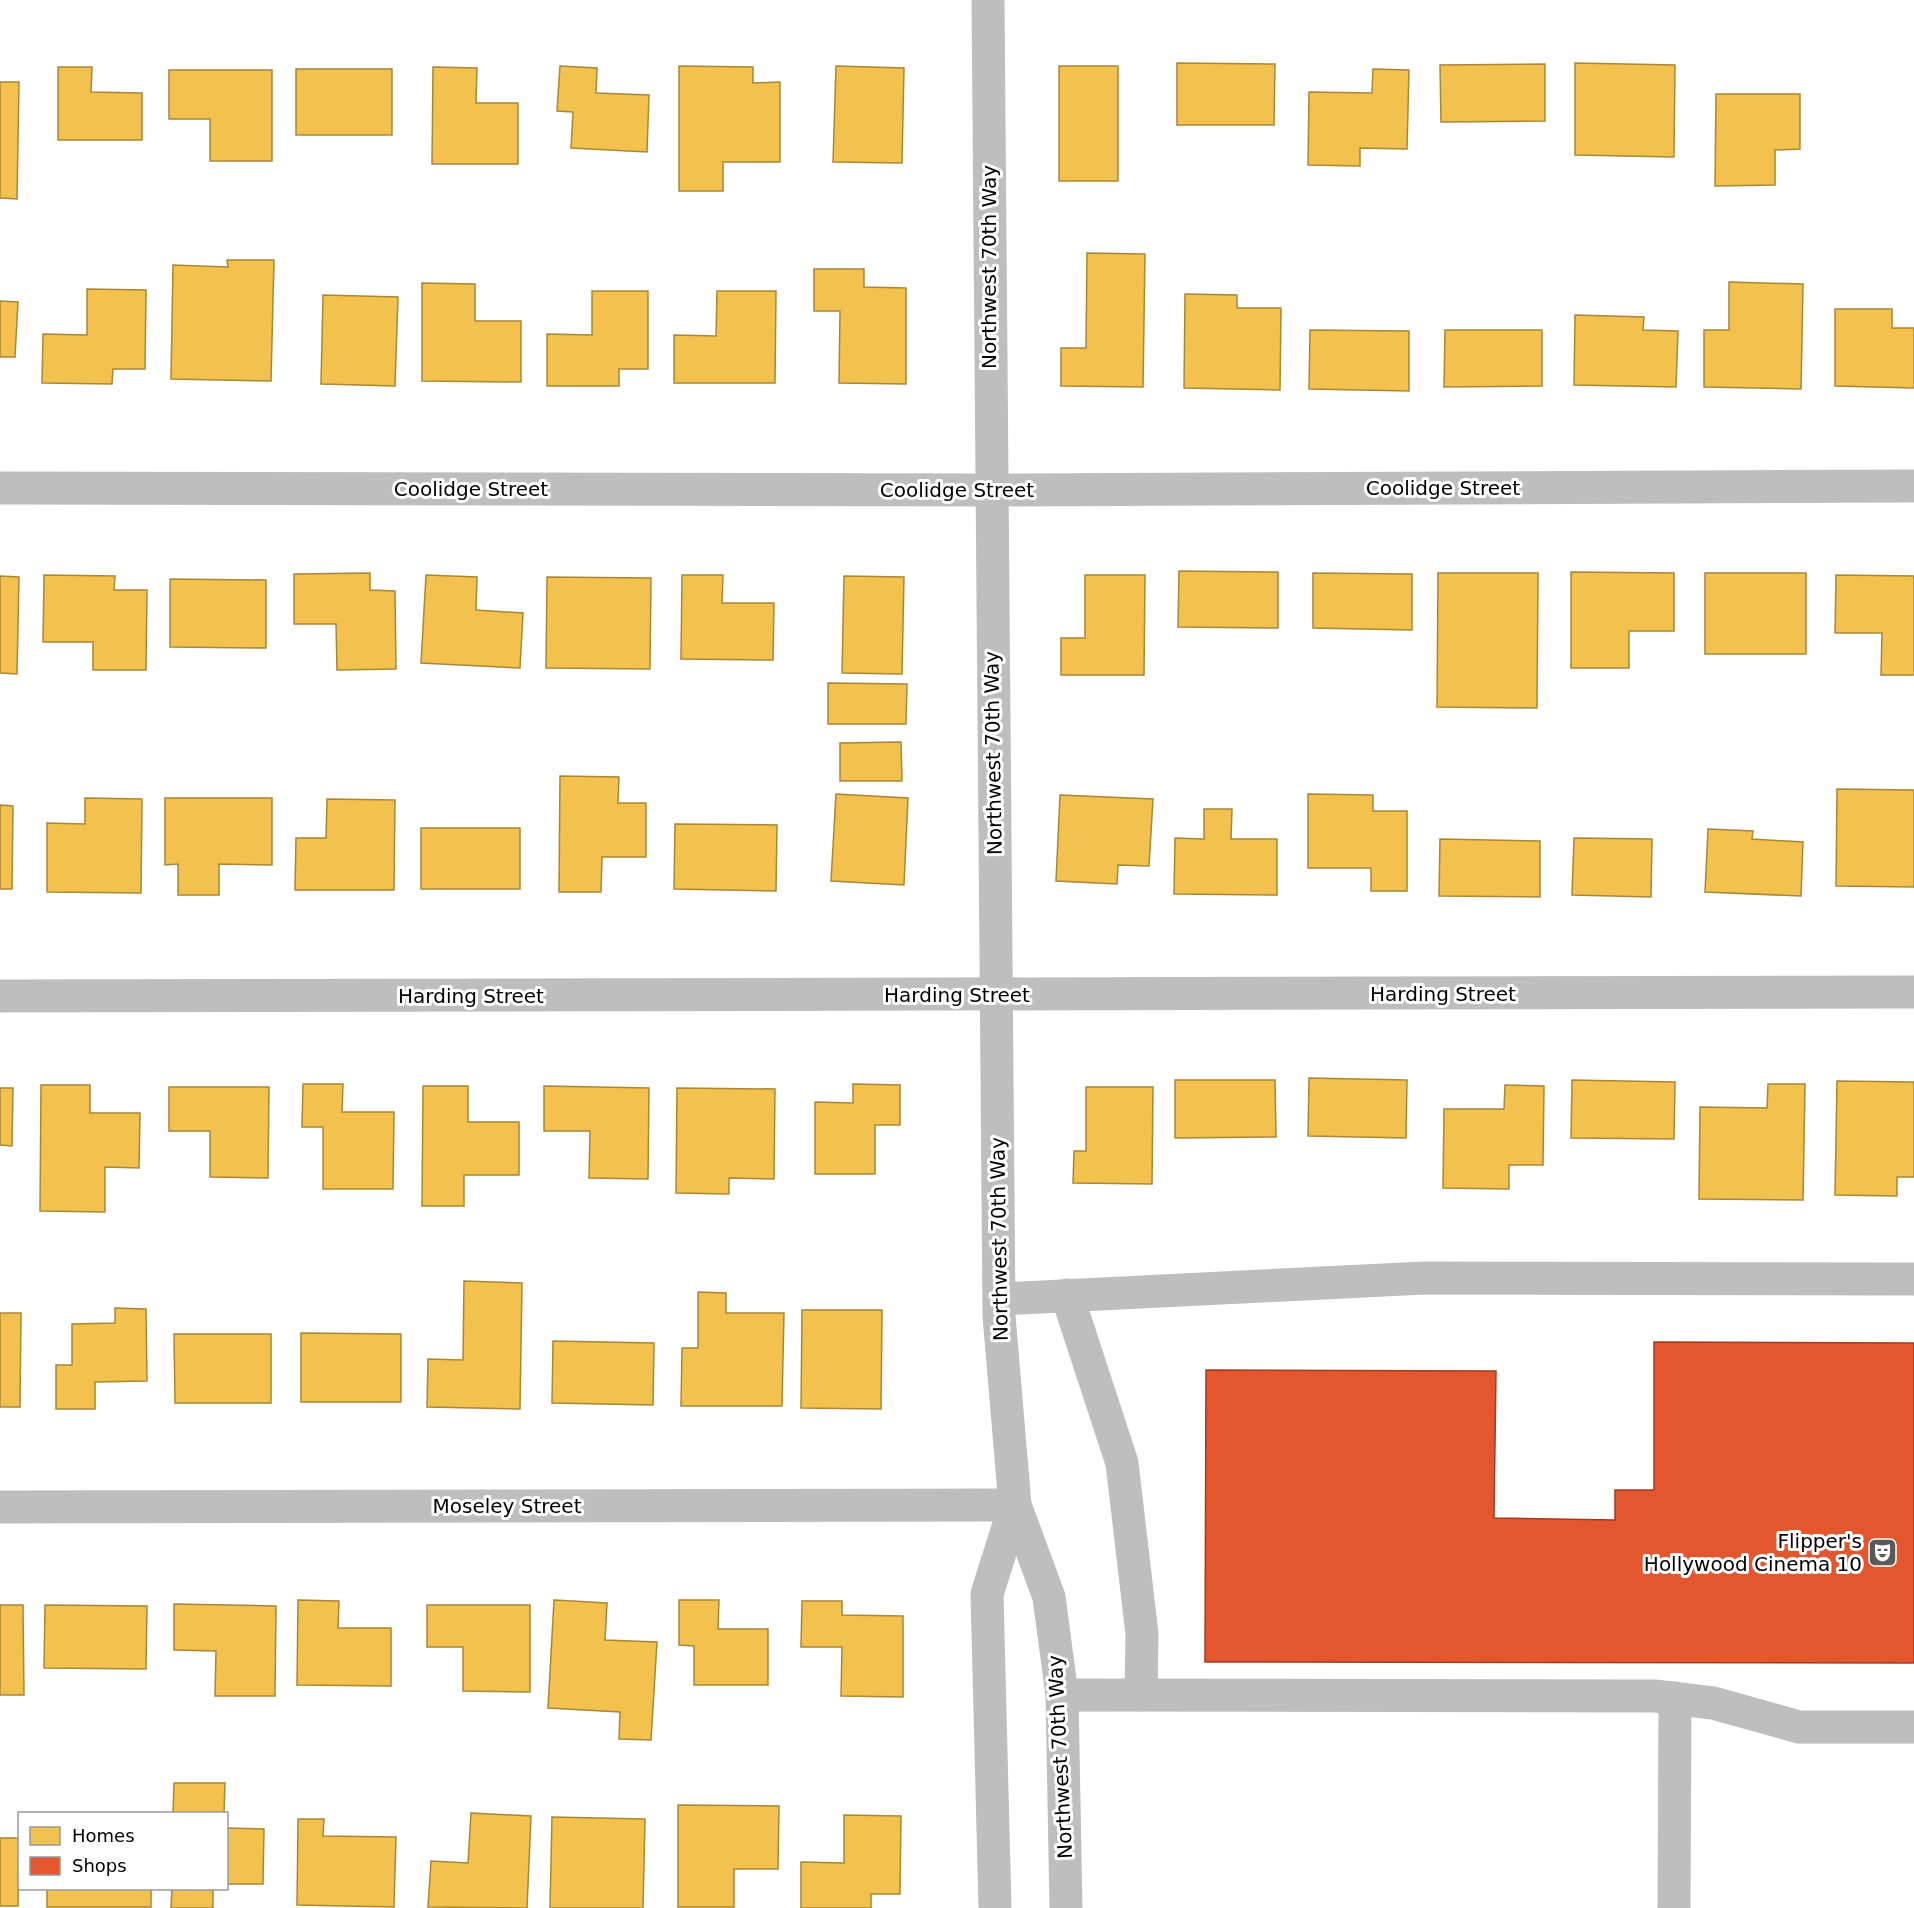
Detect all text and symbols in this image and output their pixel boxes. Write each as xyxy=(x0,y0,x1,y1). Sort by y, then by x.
street label: Northwest 70th Way xyxy=(977,165,1001,369)
street label: Coolidge Street xyxy=(1366,476,1520,500)
street label: Coolidge Street xyxy=(394,477,548,501)
street label: Coolidge Street xyxy=(880,478,1034,502)
street label: Northwest 70th Way xyxy=(979,651,1007,855)
street label: Harding Street xyxy=(1370,982,1516,1006)
street label: Harding Street xyxy=(884,983,1030,1007)
street label: Harding Street xyxy=(398,984,544,1008)
street label: Northwest 70th Way xyxy=(985,1137,1013,1341)
street label: Moseley Street xyxy=(432,1494,582,1518)
place label: Flipper's Hollywood Cinema 10 xyxy=(1644,1529,1862,1576)
theatre icon: Flipper's Hollywood Cinema 10 xyxy=(1867,1537,1899,1569)
street label: Northwest 70th Way xyxy=(1043,1654,1077,1860)
legend xyxy=(18,1812,228,1890)
text: Homes xyxy=(72,1825,135,1846)
text: Shops xyxy=(72,1855,127,1876)

